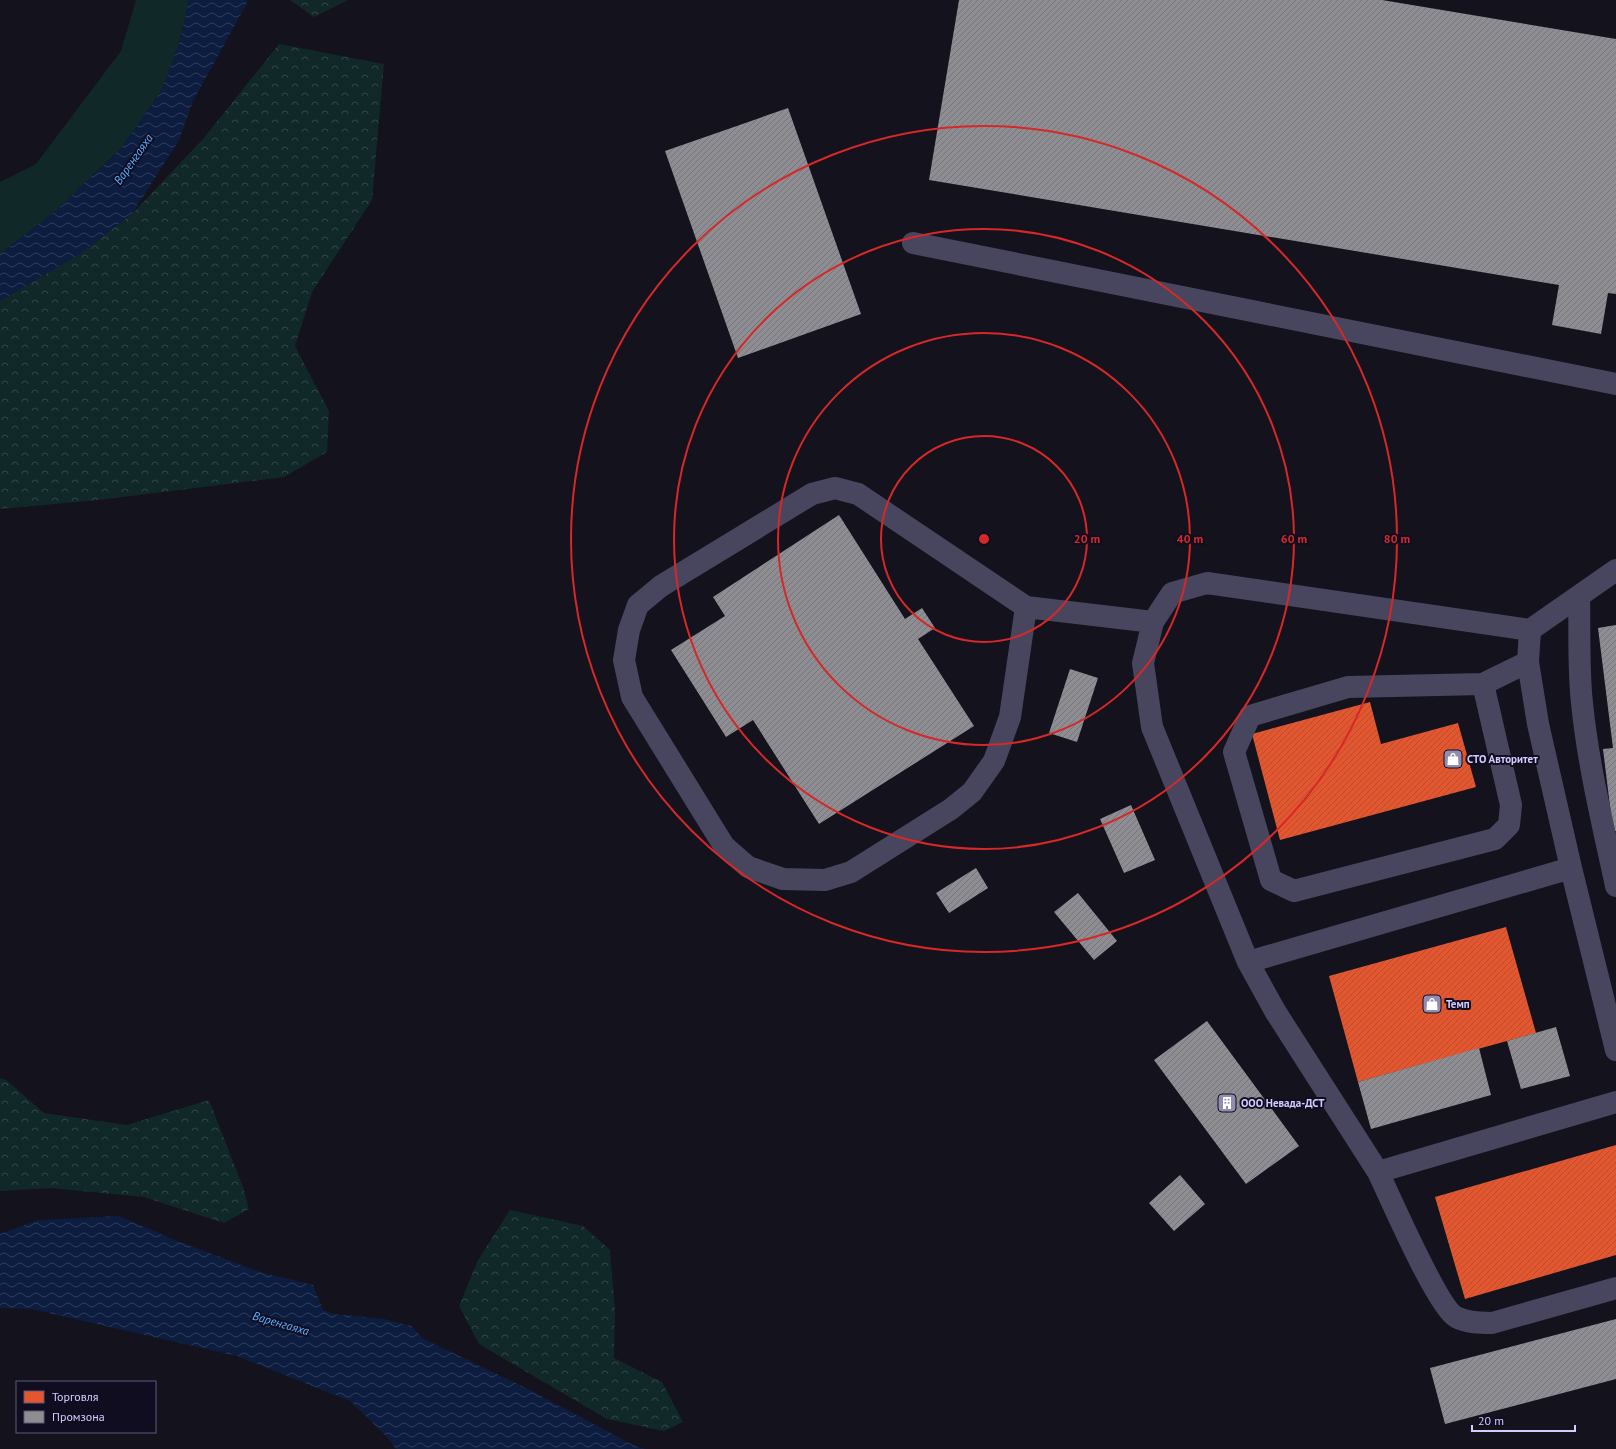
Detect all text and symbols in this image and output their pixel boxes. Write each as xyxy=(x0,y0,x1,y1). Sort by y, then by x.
water label: Варенгаяха xyxy=(110,131,156,187)
text: 20 m xyxy=(1074,531,1100,546)
text: 40 m xyxy=(1177,531,1203,546)
text: 60 m xyxy=(1281,531,1307,546)
text: 80 m xyxy=(1384,531,1410,546)
centre of rings xyxy=(977,532,991,546)
shop icon: СТО Авторитет xyxy=(1442,748,1464,770)
place label: СТО Авторитет xyxy=(1467,752,1538,766)
shop icon: Темп xyxy=(1421,993,1443,1015)
place label: Темп xyxy=(1446,997,1470,1011)
building icon: ООО Невада-ДСТ xyxy=(1216,1092,1238,1114)
place label: ООО Невада-ДСТ xyxy=(1241,1096,1325,1110)
water label: Варенгаяха xyxy=(251,1308,311,1338)
legend xyxy=(16,1381,156,1433)
text: Торговля xyxy=(52,1389,98,1404)
scale bar xyxy=(1472,1407,1575,1433)
text: Промзона xyxy=(52,1409,105,1424)
text: 20 m xyxy=(1478,1413,1504,1428)

